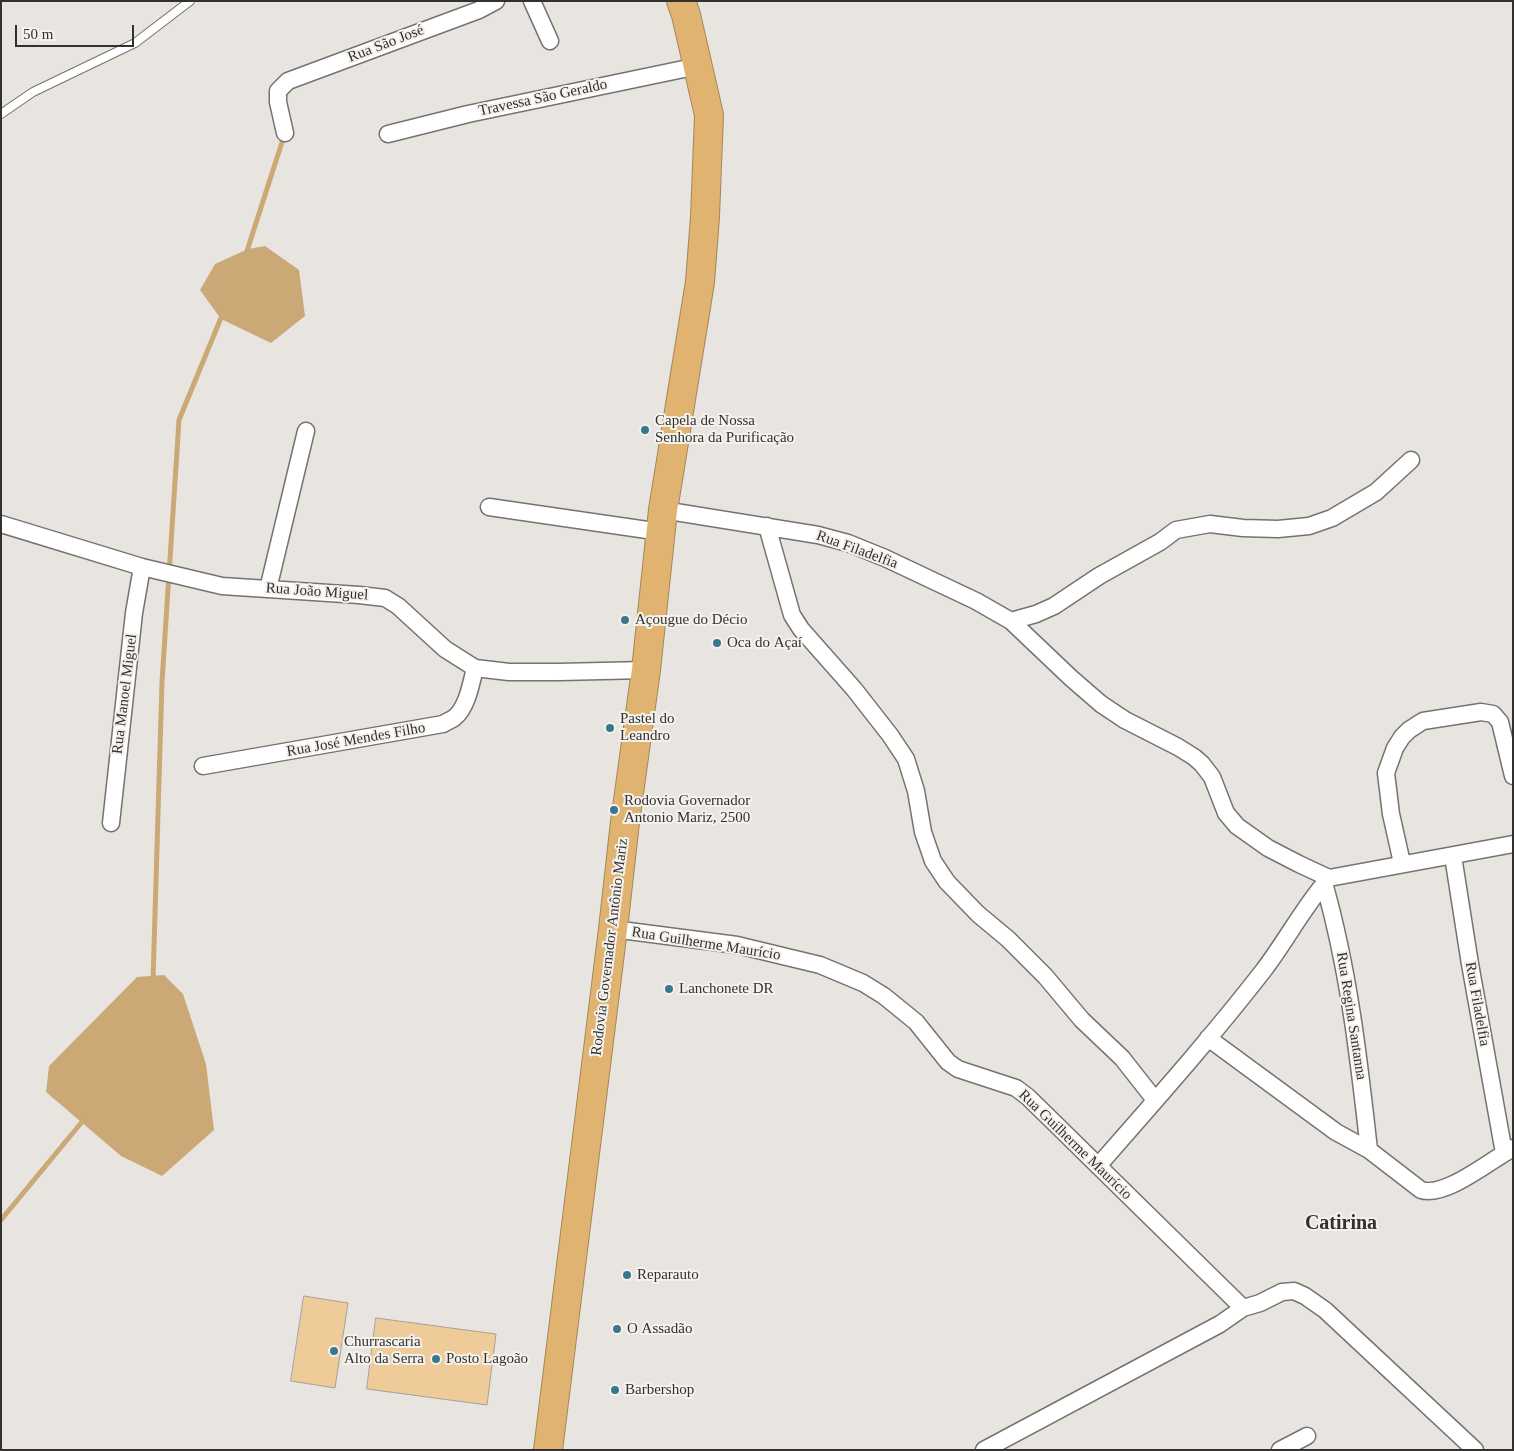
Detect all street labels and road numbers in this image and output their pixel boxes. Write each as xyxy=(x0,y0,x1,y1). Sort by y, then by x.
street label: Rua São José xyxy=(345,21,427,67)
street label: Travessa São Geraldo xyxy=(477,76,609,120)
street label: Rua Filadelfia xyxy=(814,527,900,573)
street label: Rua João Miguel xyxy=(265,579,369,605)
street label: Rua Manoel Miguel xyxy=(109,633,141,755)
street label: Rua José Mendes Filho xyxy=(285,719,427,761)
street label: Rodovia Governador Antônio Mariz xyxy=(588,837,632,1057)
street label: Rua Guilherme Maurício xyxy=(630,923,782,965)
street label: Rua Regina Santanna xyxy=(1332,951,1370,1081)
street label: Rua Filadelfia xyxy=(1461,960,1493,1048)
street label: Rua Guilherme Maurício xyxy=(1015,1086,1135,1204)

